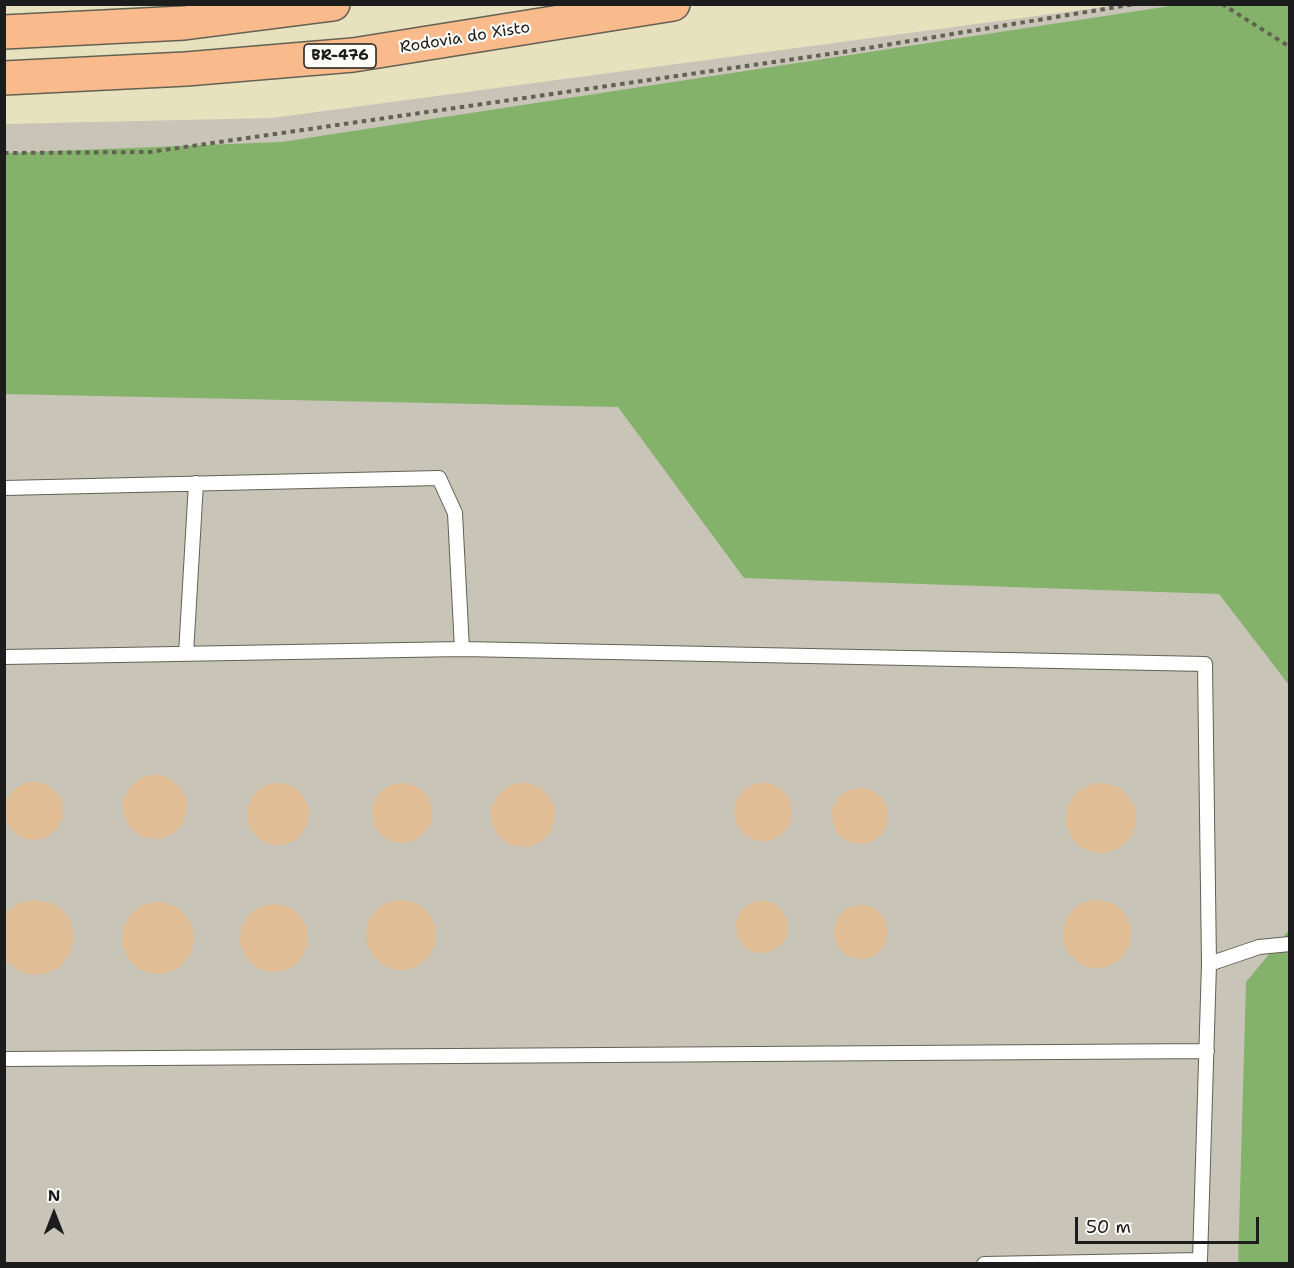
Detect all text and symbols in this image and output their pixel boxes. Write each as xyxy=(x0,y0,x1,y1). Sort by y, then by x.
street label: Rodovia do Xisto xyxy=(399,18,531,58)
road number: BR-476 xyxy=(304,44,376,68)
north arrow xyxy=(24,1184,84,1244)
text: N xyxy=(48,1185,60,1206)
scale bar xyxy=(1078,1205,1262,1243)
text: 50 m xyxy=(1086,1215,1131,1239)

